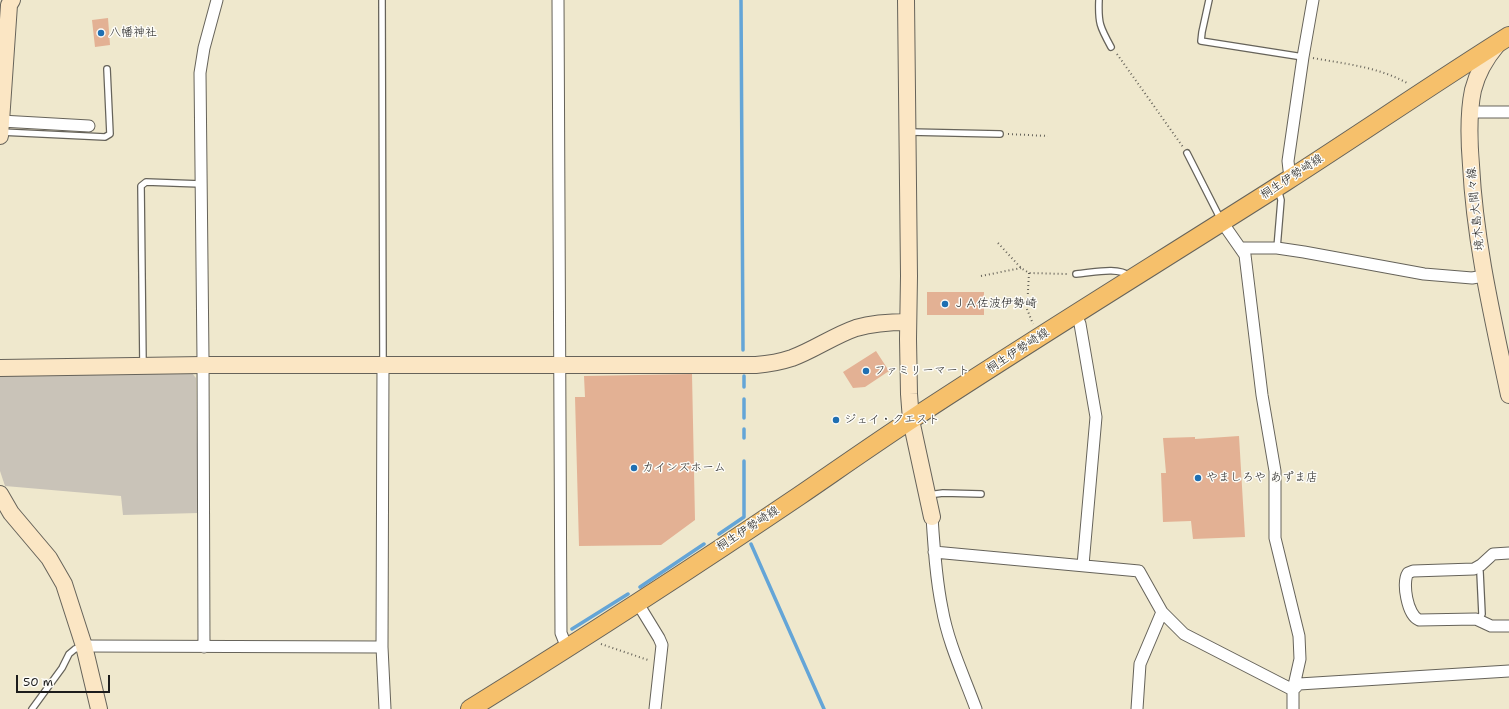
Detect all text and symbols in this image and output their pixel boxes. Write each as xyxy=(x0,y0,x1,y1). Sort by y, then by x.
place label: 八幡神社 xyxy=(109,26,157,40)
marker: 八幡神社 xyxy=(96,28,106,38)
street label: 桐生伊勢崎線 xyxy=(1258,151,1326,203)
street label: 境木島大間々線 xyxy=(1464,166,1488,252)
place label: ＪＡ佐波伊勢崎 xyxy=(953,297,1037,311)
marker: ＪＡ佐波伊勢崎 xyxy=(940,299,950,309)
street label: 桐生伊勢崎線 xyxy=(984,325,1052,377)
place label: ファミリーマート xyxy=(874,364,970,378)
marker: ファミリーマート xyxy=(861,366,871,376)
place label: ジェイ・クエスト xyxy=(844,413,940,427)
marker: ジェイ・クエスト xyxy=(831,415,841,425)
place label: カインズホーム xyxy=(642,461,726,475)
marker: カインズホーム xyxy=(629,463,639,473)
place label: やましろや あずま店 xyxy=(1206,471,1318,485)
marker: やましろや あずま店 xyxy=(1193,473,1203,483)
street label: 桐生伊勢崎線 xyxy=(714,503,782,555)
scale bar xyxy=(18,667,112,693)
text: 50 m xyxy=(23,674,53,690)

